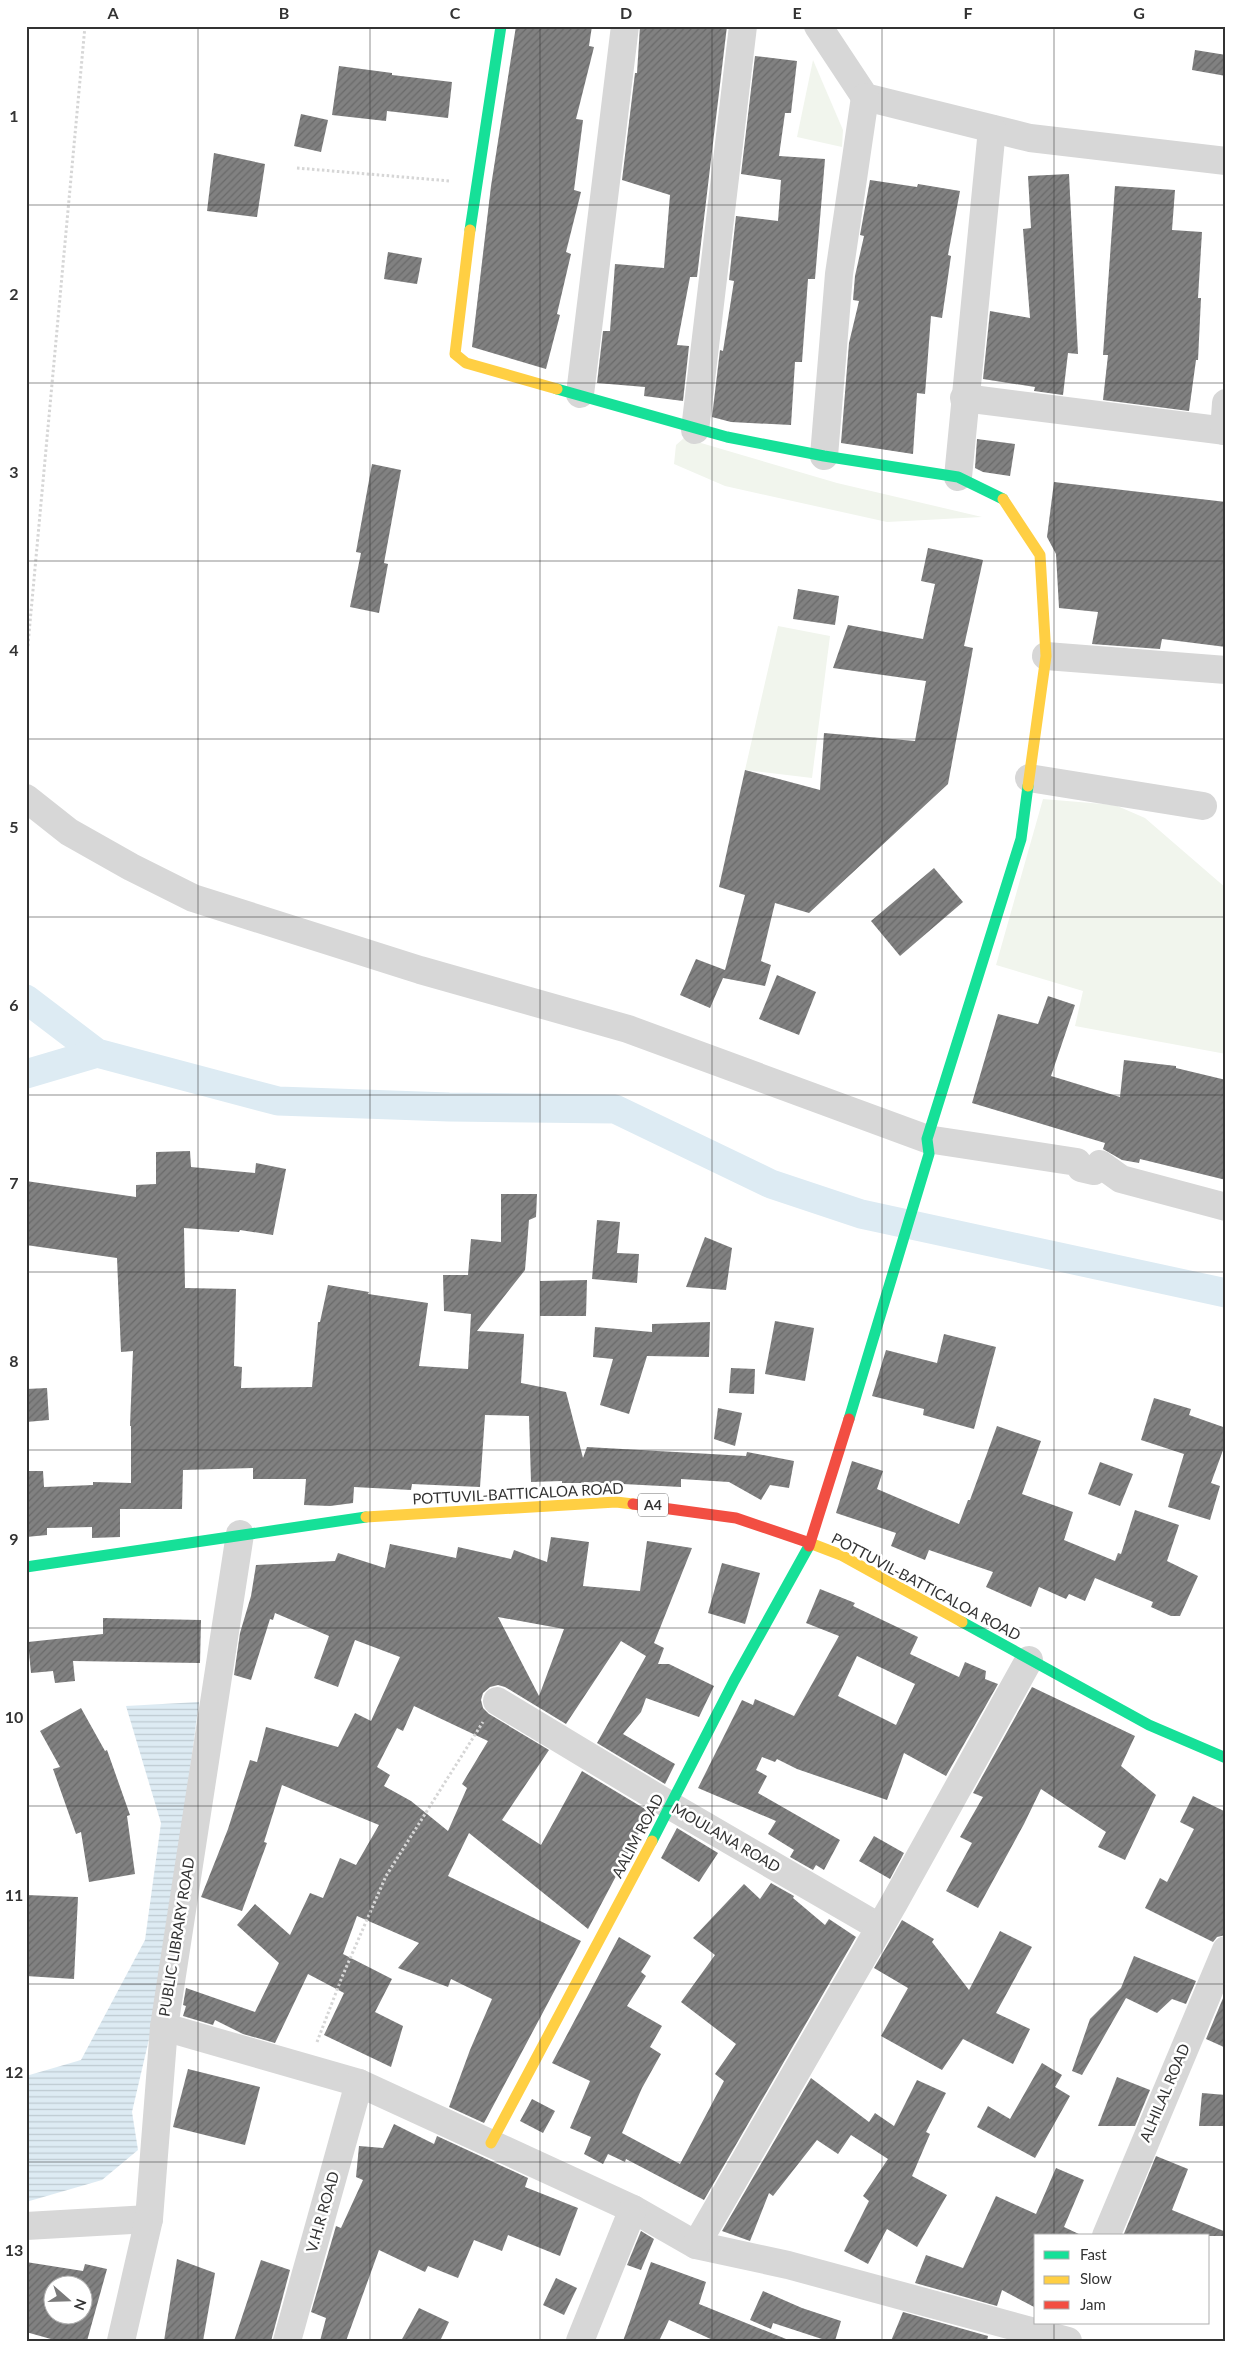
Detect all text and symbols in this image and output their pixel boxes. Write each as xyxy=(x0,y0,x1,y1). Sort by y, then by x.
text: A xyxy=(106,3,119,22)
text: B xyxy=(279,3,289,22)
text: C xyxy=(450,3,461,22)
text: D xyxy=(620,3,632,22)
text: E xyxy=(792,3,802,22)
text: F xyxy=(963,3,973,22)
text: G xyxy=(1133,3,1145,22)
text: 1 xyxy=(9,106,19,125)
text: 2 xyxy=(9,284,19,303)
text: 3 xyxy=(9,462,19,481)
text: 4 xyxy=(9,640,19,659)
text: 5 xyxy=(9,817,19,836)
text: 6 xyxy=(9,995,19,1014)
text: 7 xyxy=(9,1173,19,1192)
text: 8 xyxy=(9,1351,19,1370)
street label: POTTUVIL-BATTICALOA ROAD xyxy=(412,1478,624,1508)
road number: A4 xyxy=(638,1494,668,1516)
text: 9 xyxy=(9,1529,19,1548)
street label: POTTUVIL-BATTICALOA ROAD xyxy=(829,1529,1024,1644)
text: 10 xyxy=(5,1707,23,1726)
street label: AALIM ROAD xyxy=(607,1790,667,1881)
street label: MOULANA ROAD xyxy=(669,1799,784,1876)
street label: PUBLIC LIBRARY ROAD xyxy=(155,1856,197,2018)
text: 11 xyxy=(5,1885,23,1904)
street label: ALHILAL ROAD xyxy=(1135,2041,1193,2144)
text: 12 xyxy=(5,2062,23,2081)
street label: V.H.R ROAD xyxy=(302,2169,342,2254)
legend xyxy=(1034,2234,1210,2324)
text: 13 xyxy=(5,2240,23,2259)
text: Fast xyxy=(1080,2245,1107,2263)
text: Slow xyxy=(1080,2269,1112,2287)
north arrow xyxy=(42,2274,92,2324)
text: Jam xyxy=(1080,2295,1106,2313)
text: N xyxy=(71,2297,91,2313)

